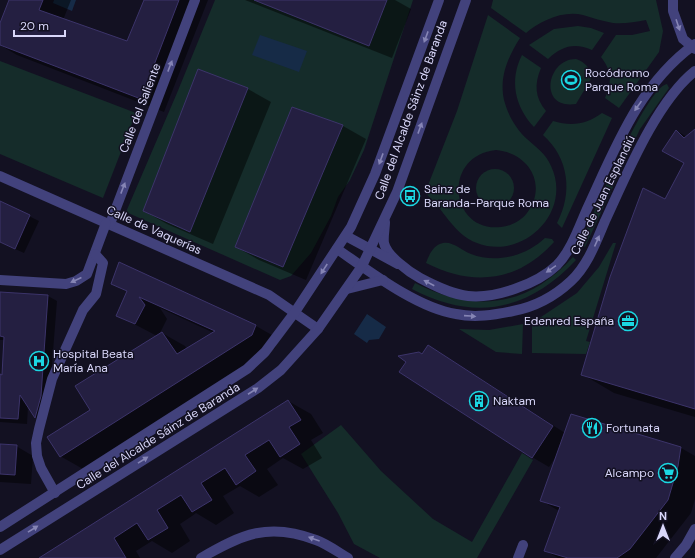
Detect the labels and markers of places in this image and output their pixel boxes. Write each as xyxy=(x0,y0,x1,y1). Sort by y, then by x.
place label: Rocódromo Parque Roma xyxy=(585,65,658,95)
sports icon: Rocódromo Parque Roma xyxy=(560,69,582,91)
place label: Sainz de Baranda-Parque Roma xyxy=(424,181,549,211)
bus stop icon: Sainz de Baranda-Parque Roma xyxy=(399,185,421,207)
office icon: Edenred España xyxy=(617,310,639,332)
place label: Edenred España xyxy=(524,313,614,329)
place label: Hospital Beata María Ana xyxy=(53,346,133,376)
hospital icon: Hospital Beata María Ana xyxy=(28,350,50,372)
building icon: Naktam xyxy=(468,390,490,412)
place label: Naktam xyxy=(493,393,536,409)
restaurant icon: Fortunata xyxy=(581,417,603,439)
place label: Fortunata xyxy=(606,420,660,436)
supermarket icon: Alcampo xyxy=(657,462,679,484)
place label: Alcampo xyxy=(605,465,654,481)

